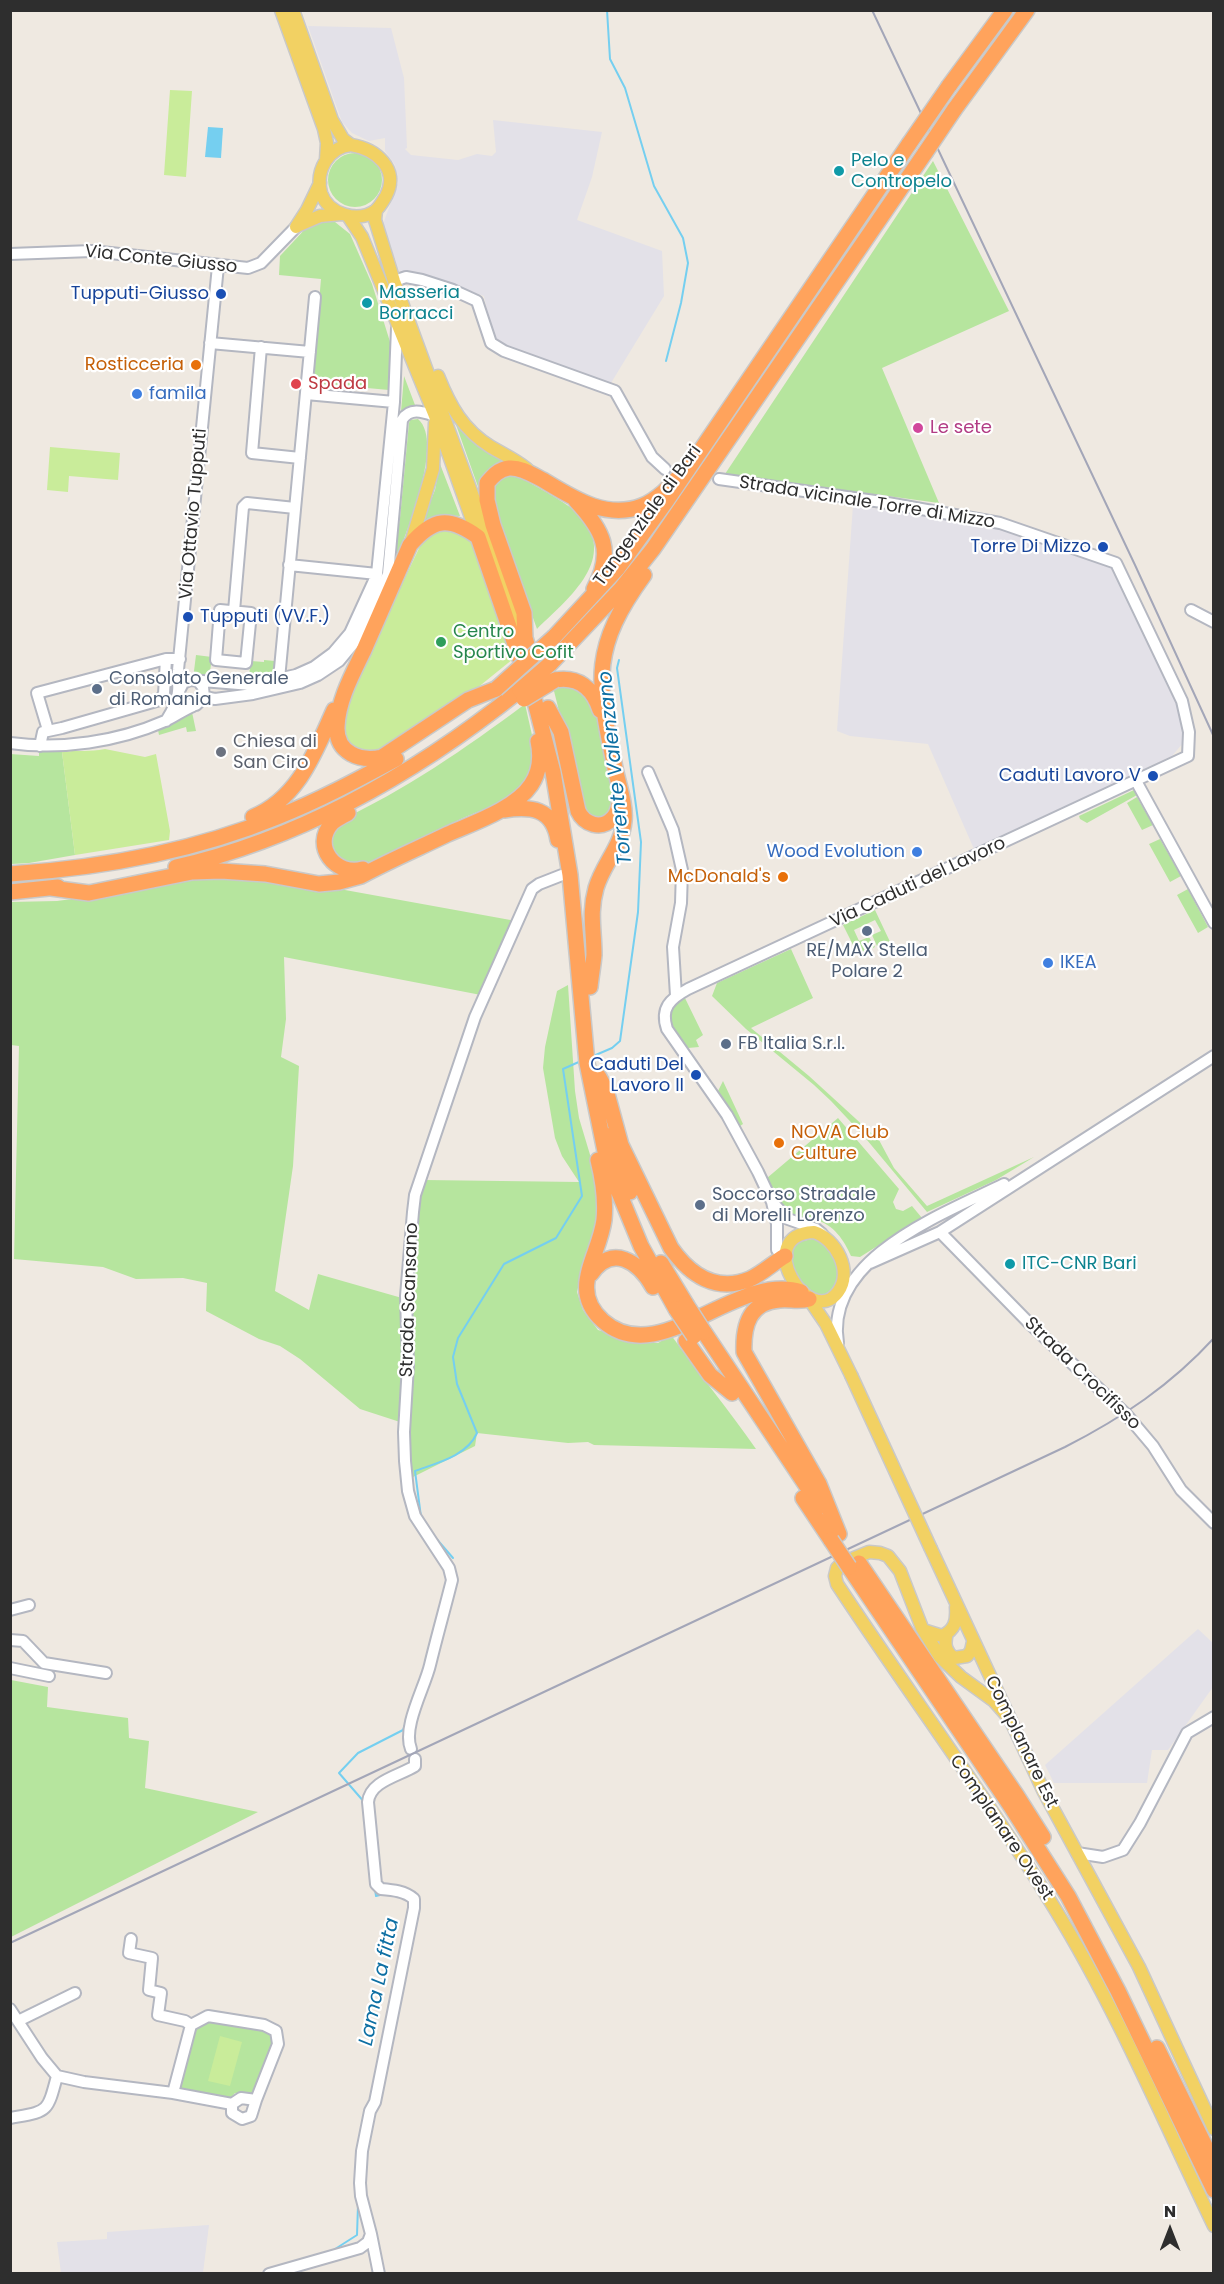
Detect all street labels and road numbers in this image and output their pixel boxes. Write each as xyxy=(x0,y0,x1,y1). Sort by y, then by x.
street label: Via Conte Giusso xyxy=(84,241,238,279)
street label: Via Ottavio Tupputi xyxy=(176,427,212,601)
street label: Tangenziale di Bari xyxy=(590,441,706,591)
street label: Strada vicinale Torre di Mizzo xyxy=(737,472,997,534)
street label: Via Caduti del Lavoro xyxy=(827,833,1009,933)
street label: Strada Scansano xyxy=(397,1222,423,1378)
street label: Strada Crocifisso xyxy=(1019,1313,1145,1435)
street label: Complanare Est xyxy=(980,1672,1062,1812)
street label: Complanare Ovest xyxy=(944,1751,1058,1905)

